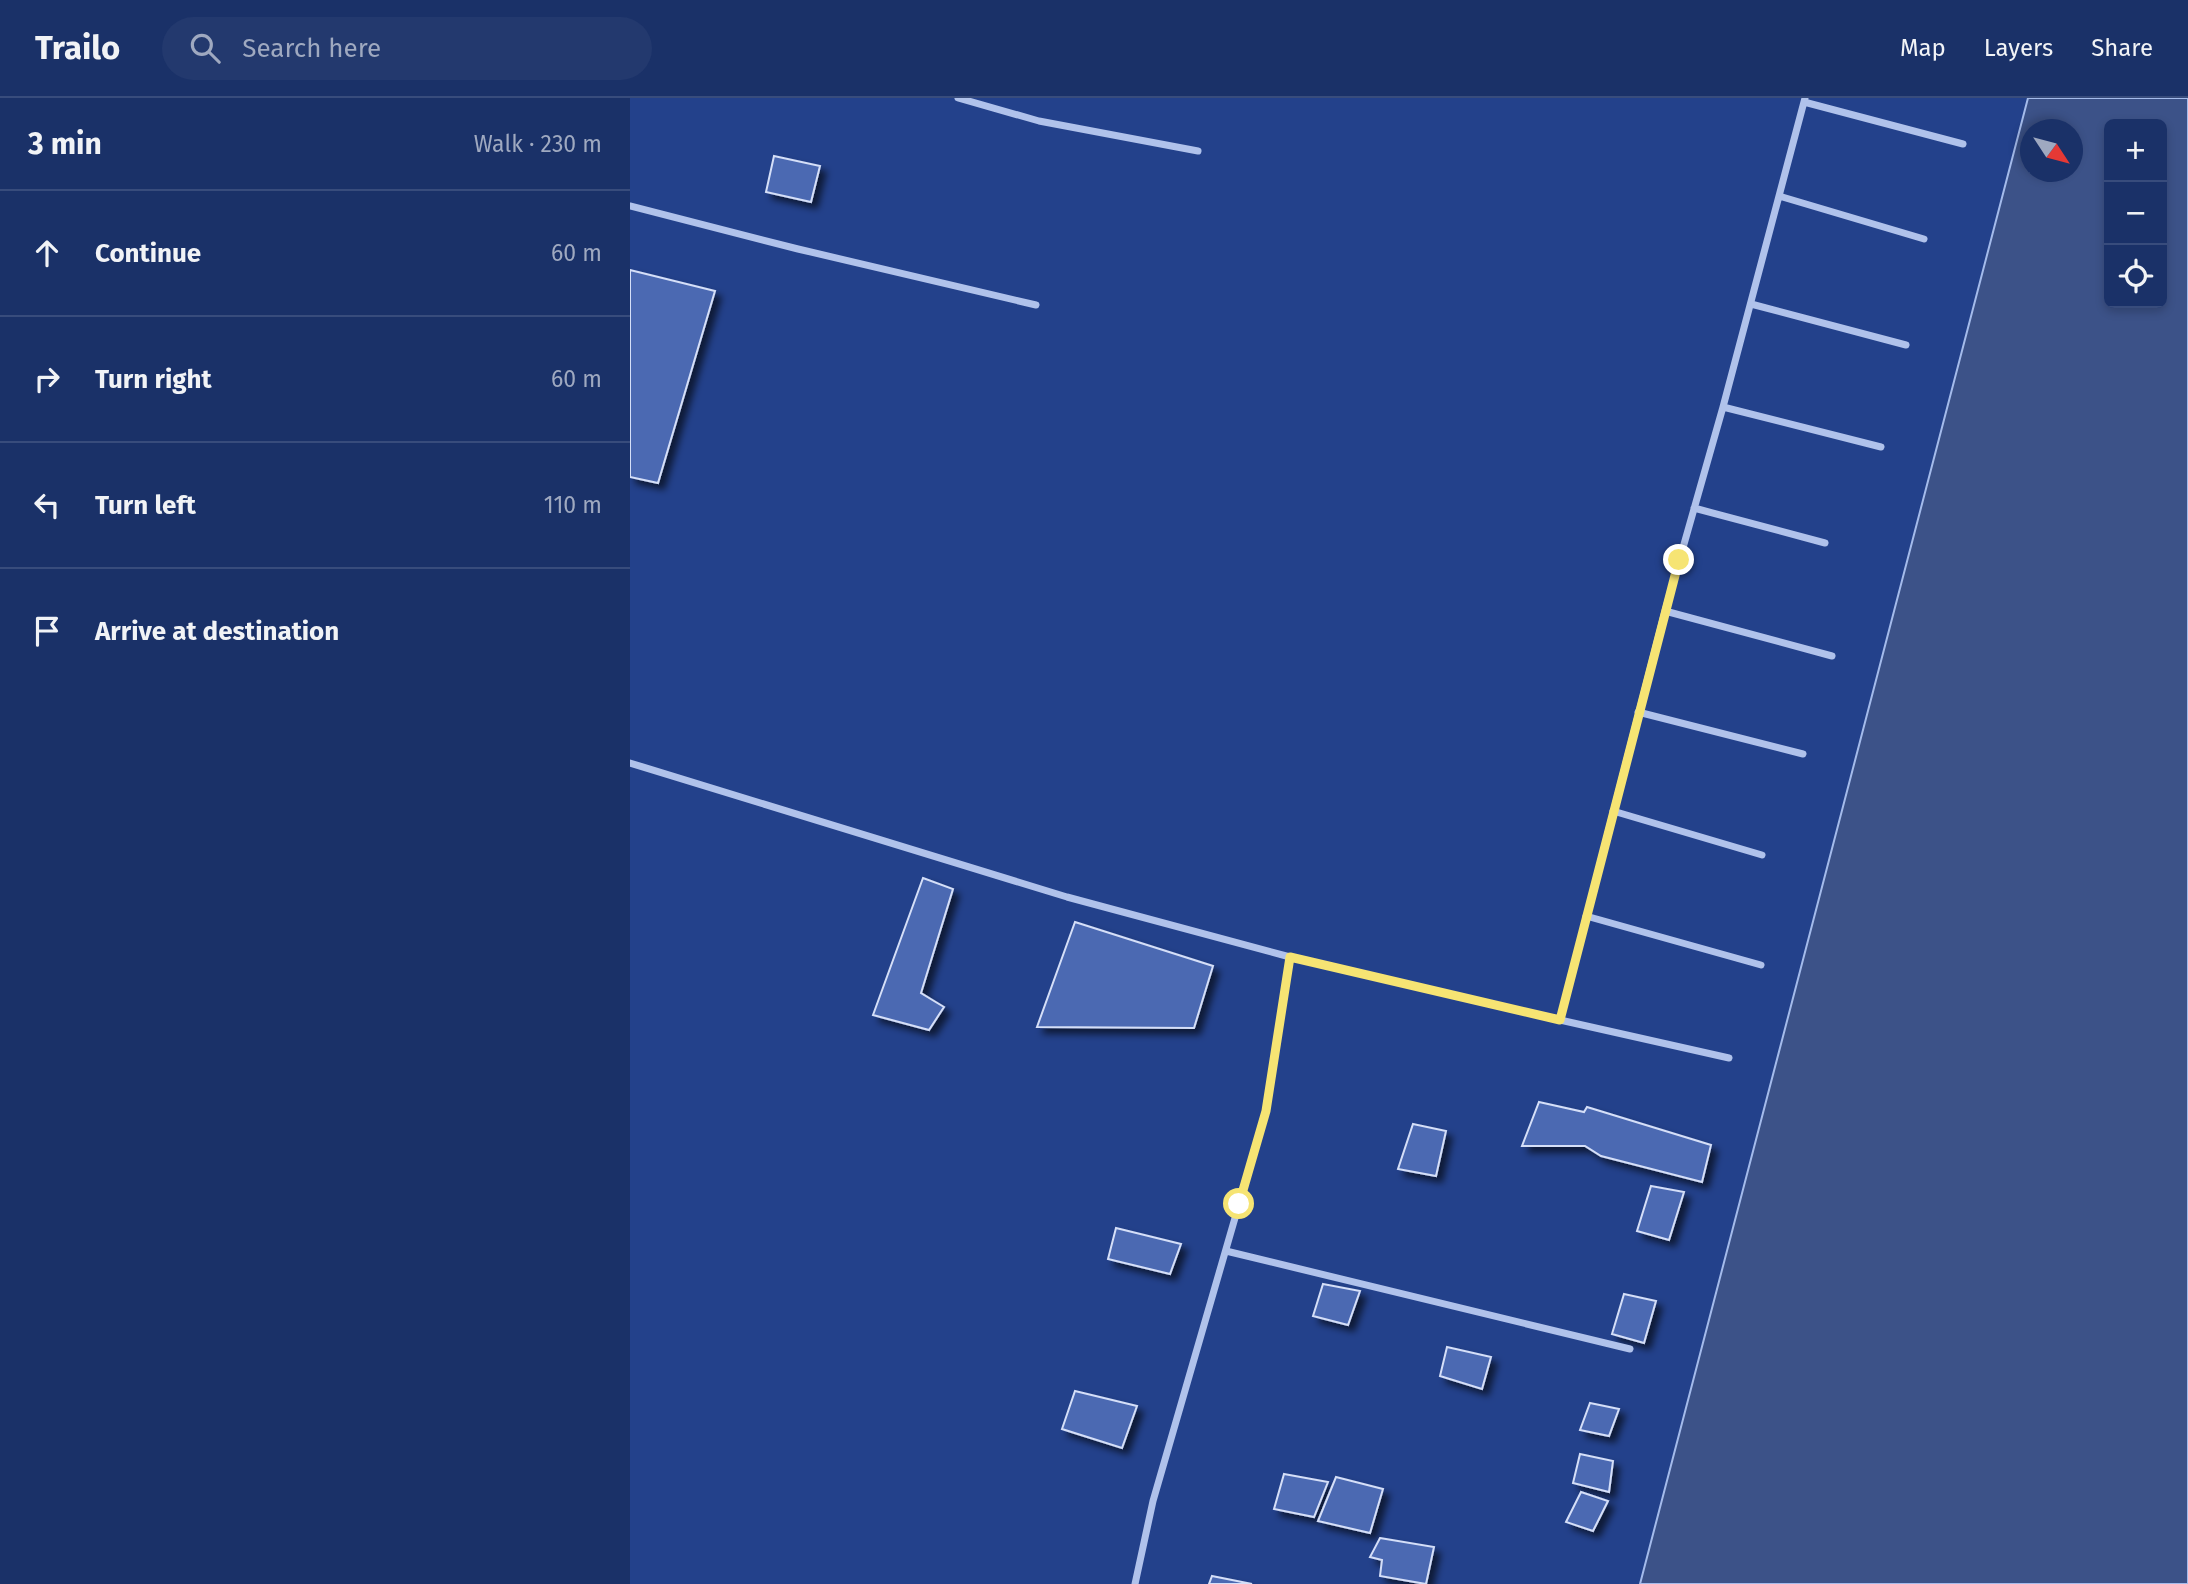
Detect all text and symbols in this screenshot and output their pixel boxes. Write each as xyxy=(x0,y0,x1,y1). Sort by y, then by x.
search box xyxy=(162,17,652,80)
text: Trailo xyxy=(35,28,120,68)
icon: search xyxy=(186,29,224,67)
text: Search here xyxy=(242,33,381,64)
text: Map xyxy=(1900,34,1946,62)
text: Layers xyxy=(1984,34,2053,62)
text: Share xyxy=(2091,34,2153,62)
north arrow xyxy=(2020,119,2083,182)
map controls xyxy=(2104,119,2167,308)
button: + xyxy=(2104,119,2167,182)
text: 3 min xyxy=(28,126,102,162)
text: Walk · 230 m xyxy=(474,130,602,158)
button: − xyxy=(2104,182,2167,245)
icon: ahead xyxy=(28,234,66,272)
text: Continue xyxy=(95,238,201,269)
text: 60 m xyxy=(551,239,602,267)
button: locate xyxy=(2104,245,2167,308)
icon: right xyxy=(28,360,66,398)
text: Turn right xyxy=(95,364,212,395)
text: 60 m xyxy=(551,365,602,393)
icon: left xyxy=(28,486,66,524)
text: Turn left xyxy=(95,490,196,521)
text: 110 m xyxy=(544,491,602,519)
route end xyxy=(1663,544,1694,575)
icon: arrive xyxy=(28,612,66,650)
text: Arrive at destination xyxy=(95,616,339,647)
route start xyxy=(1223,1188,1254,1219)

